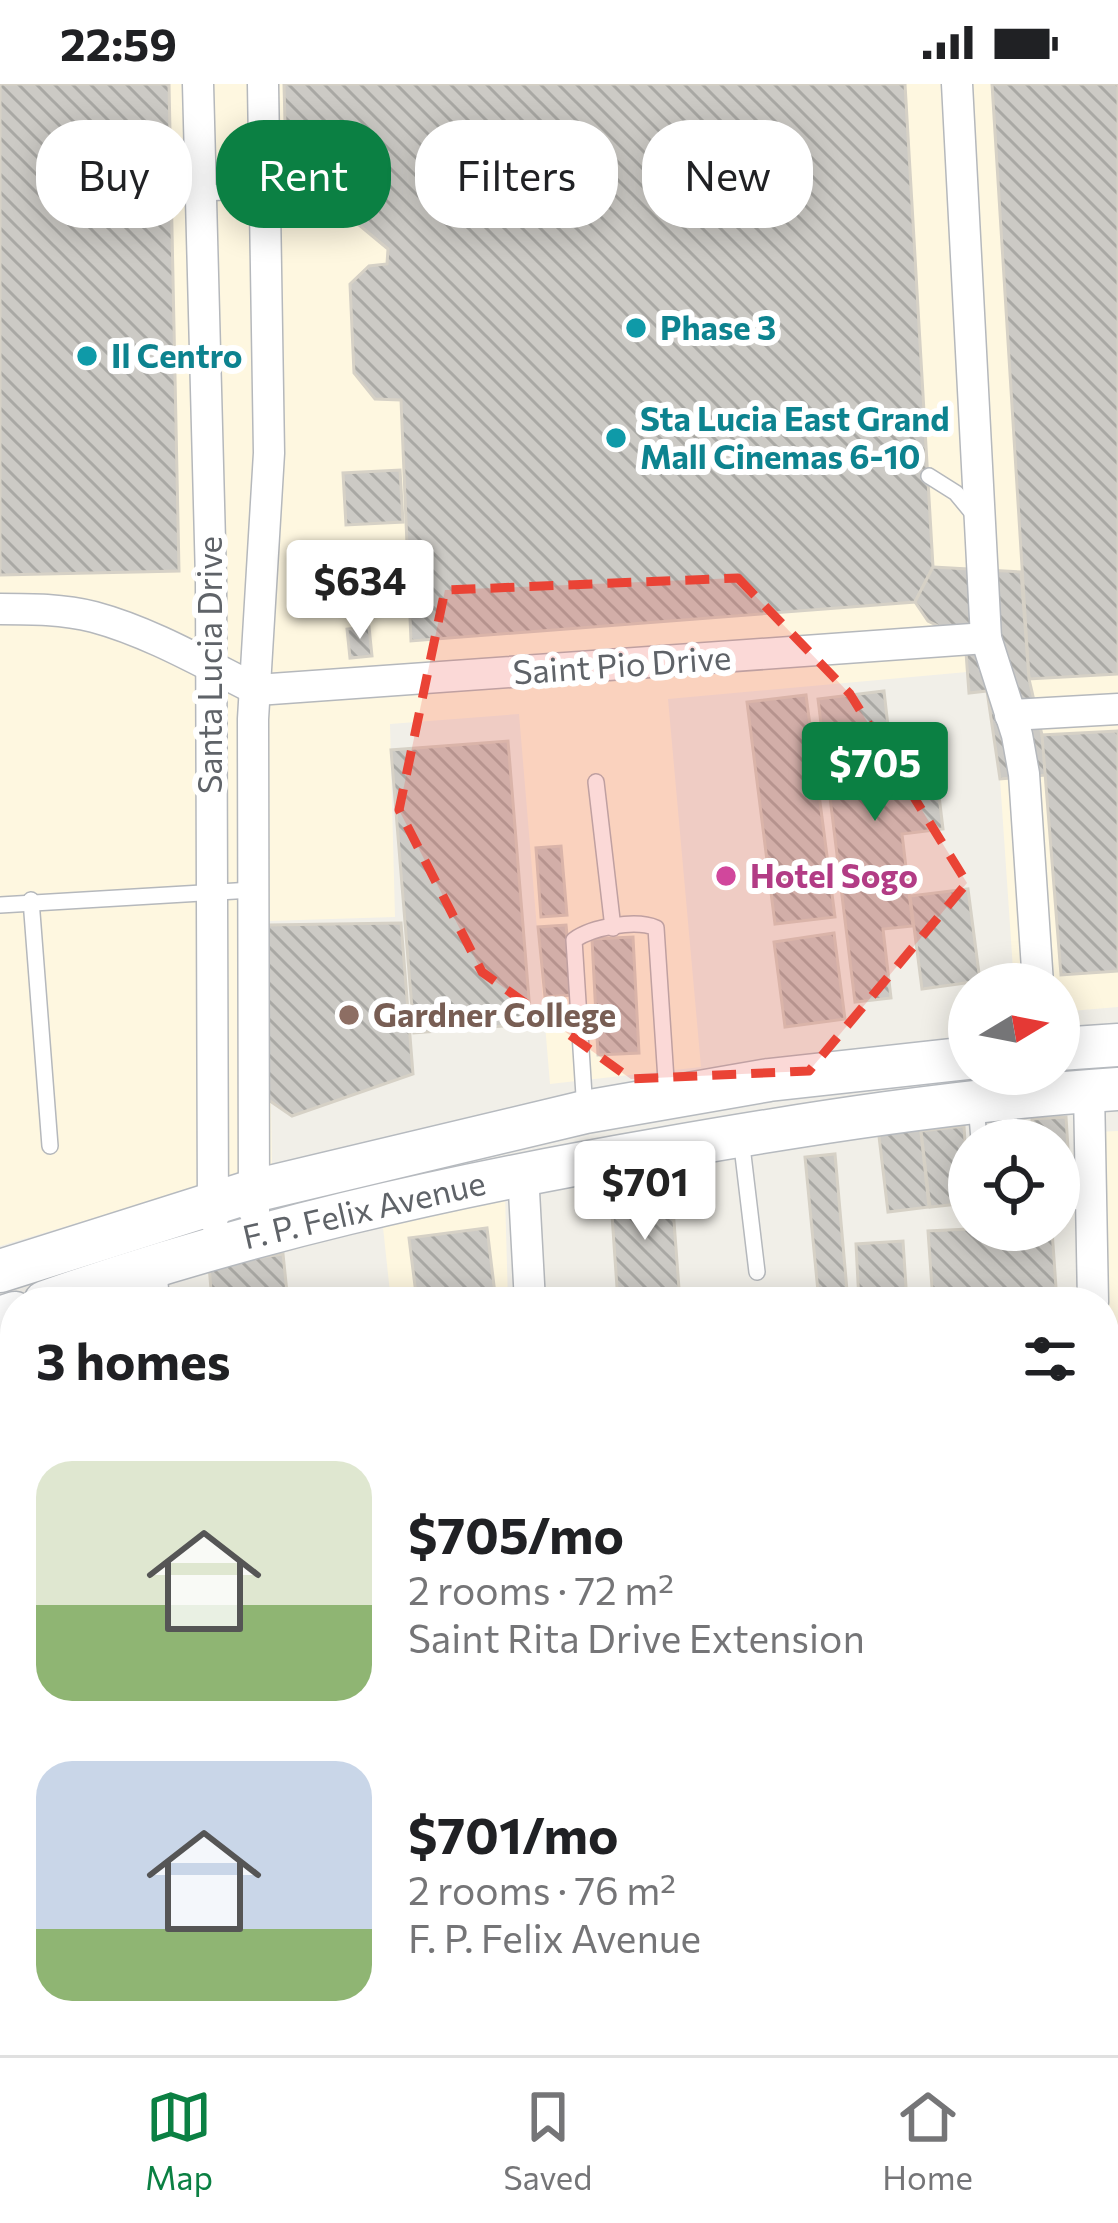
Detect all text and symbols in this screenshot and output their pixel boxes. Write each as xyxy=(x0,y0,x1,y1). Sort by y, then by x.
text: 22:59 xyxy=(60,15,177,70)
chip: Buy xyxy=(36,120,192,228)
chip: Rent xyxy=(216,120,391,228)
chip: Filters xyxy=(415,120,618,228)
chip: New xyxy=(642,120,813,228)
place label: Phase 3 xyxy=(660,306,776,347)
marker: Phase 3 xyxy=(623,315,649,341)
place label: Il Centro xyxy=(111,334,243,375)
marker: Il Centro xyxy=(74,343,100,369)
place label: Sta Lucia East Grand Mall Cinemas 6-10 xyxy=(640,397,950,476)
marker: Sta Lucia East Grand Mall Cinemas 6-10 xyxy=(603,425,629,451)
street label: Santa Lucia Drive xyxy=(188,536,229,794)
pin: $634 xyxy=(289,540,431,642)
text: $634 xyxy=(314,555,406,603)
street label: Saint Pio Drive xyxy=(511,635,732,692)
pin: $705 xyxy=(804,722,946,824)
text: $705 xyxy=(829,737,921,785)
place label: Hotel Sogo xyxy=(750,854,918,895)
marker: Hotel Sogo xyxy=(713,863,739,889)
north arrow xyxy=(948,963,1080,1095)
map controls xyxy=(948,963,1080,1251)
place label: Gardner College xyxy=(373,993,616,1034)
marker: Gardner College xyxy=(336,1002,362,1028)
button: locate xyxy=(948,1119,1080,1251)
pin: $701 xyxy=(574,1141,716,1243)
text: $701 xyxy=(601,1156,689,1204)
street label: F. P. Felix Avenue xyxy=(238,1161,489,1256)
icon: filters xyxy=(1017,1326,1083,1392)
text: 3 homes xyxy=(36,1328,231,1391)
text: $705/mo xyxy=(408,1502,624,1565)
icon: home xyxy=(132,1509,276,1653)
text: 2 rooms · 72 m² xyxy=(408,1565,674,1613)
text: Saint Rita Drive Extension xyxy=(408,1613,865,1661)
text: $701/mo xyxy=(408,1802,618,1865)
icon: home xyxy=(132,1809,276,1953)
text: 2 rooms · 76 m² xyxy=(408,1865,676,1913)
text: F. P. Felix Avenue xyxy=(408,1913,701,1961)
tab: Map xyxy=(145,2084,213,2197)
tab: Saved xyxy=(503,2084,592,2197)
tab: Home xyxy=(882,2084,973,2197)

